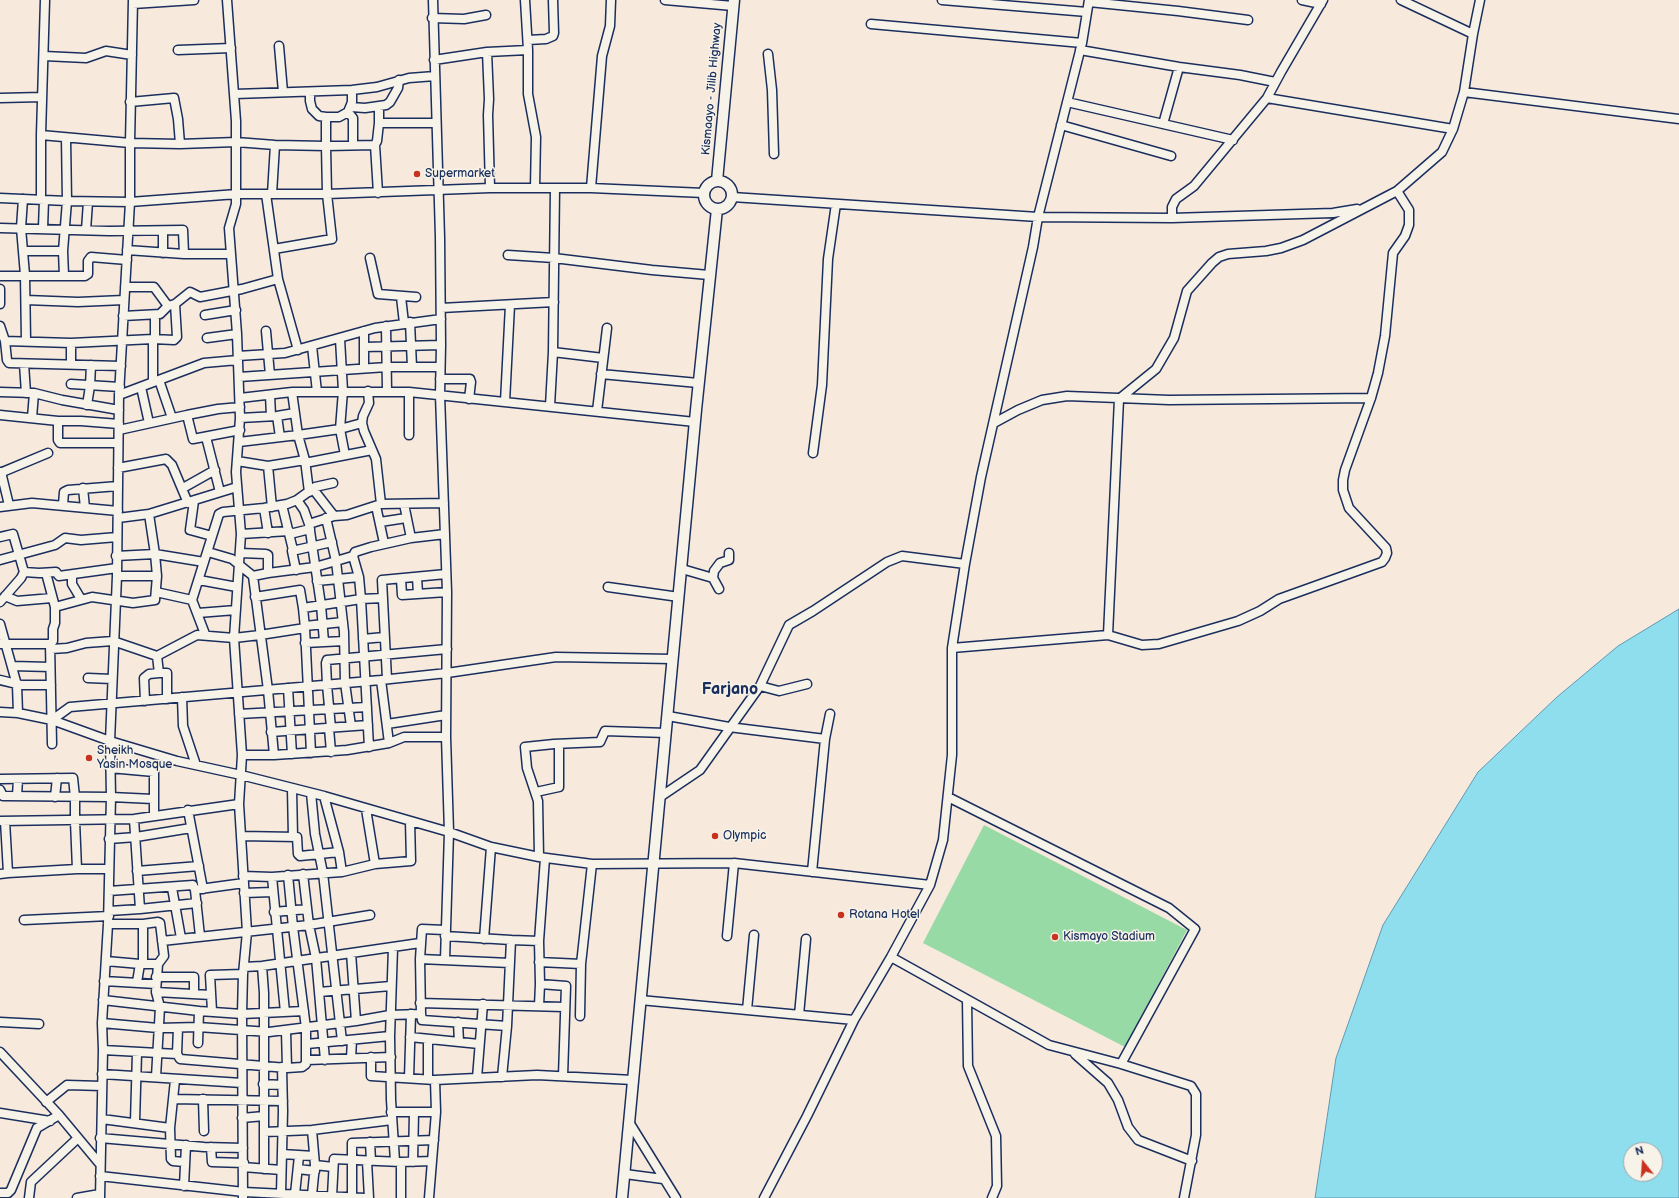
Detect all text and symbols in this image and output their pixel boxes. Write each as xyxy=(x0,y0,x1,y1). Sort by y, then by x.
street label: Kismaayo - Jilib Highway xyxy=(699,22,725,156)
place label: Supermarket xyxy=(425,167,495,181)
marker: Supermarket xyxy=(412,169,422,179)
district label: Farjano xyxy=(702,680,758,700)
place label: Sheikh Yasin Mosque xyxy=(97,744,172,772)
marker: Sheikh Yasin Mosque xyxy=(84,753,94,763)
place label: Olympic xyxy=(723,829,766,843)
marker: Olympic xyxy=(710,831,720,841)
place label: Rotana Hotel xyxy=(849,908,920,922)
marker: Rotana Hotel xyxy=(836,910,846,920)
place label: Kismayo Stadium xyxy=(1063,930,1155,944)
marker: Kismayo Stadium xyxy=(1050,932,1060,942)
north arrow xyxy=(1623,1142,1663,1182)
text: N xyxy=(1634,1144,1645,1158)

